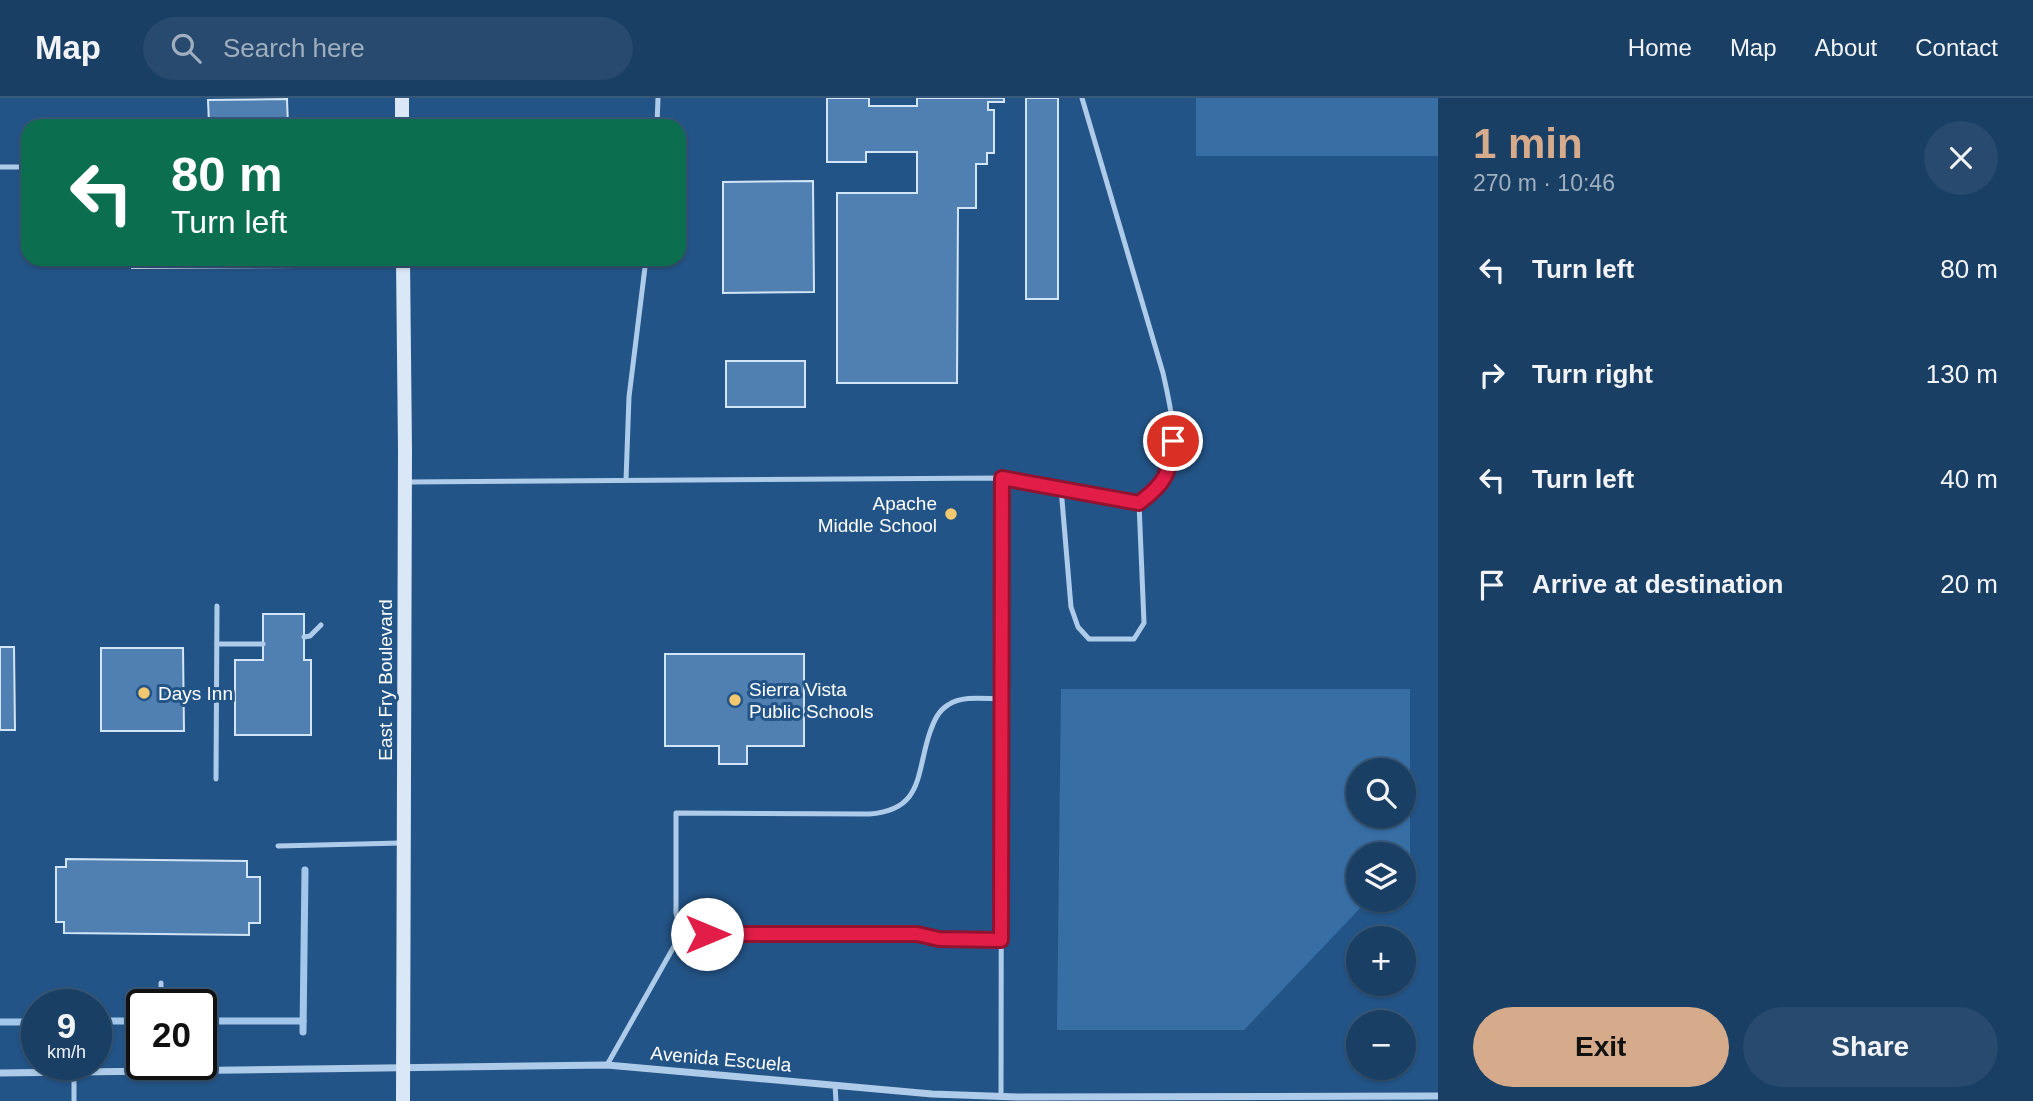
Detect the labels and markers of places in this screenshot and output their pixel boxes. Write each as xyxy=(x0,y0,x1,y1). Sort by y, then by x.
pin xyxy=(1143,411,1203,471)
place label: Apache Middle School xyxy=(818,493,937,536)
marker: Apache Middle School xyxy=(943,506,959,522)
place label: Sierra Vista Public Schools xyxy=(749,679,874,722)
place label: Days Inn xyxy=(158,683,233,704)
marker: Days Inn xyxy=(136,685,152,701)
marker: Sierra Vista Public Schools xyxy=(727,692,743,708)

